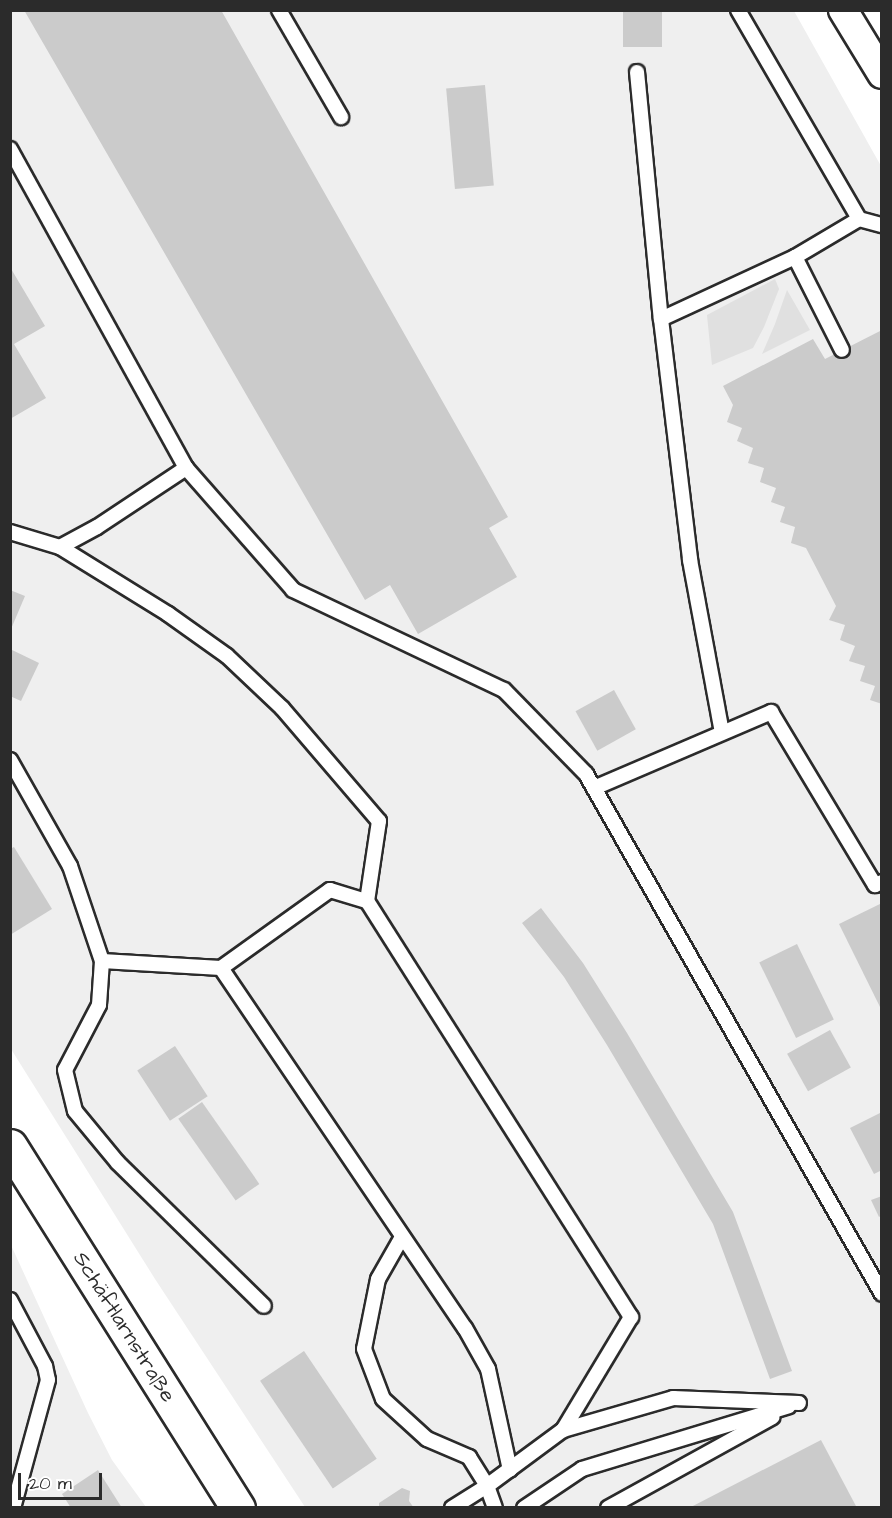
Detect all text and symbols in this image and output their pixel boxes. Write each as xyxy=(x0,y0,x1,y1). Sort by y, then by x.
street label: Schäftlarnstraße xyxy=(68,1247,180,1407)
scale bar xyxy=(21,1461,105,1499)
text: 20 m xyxy=(29,1471,72,1496)

